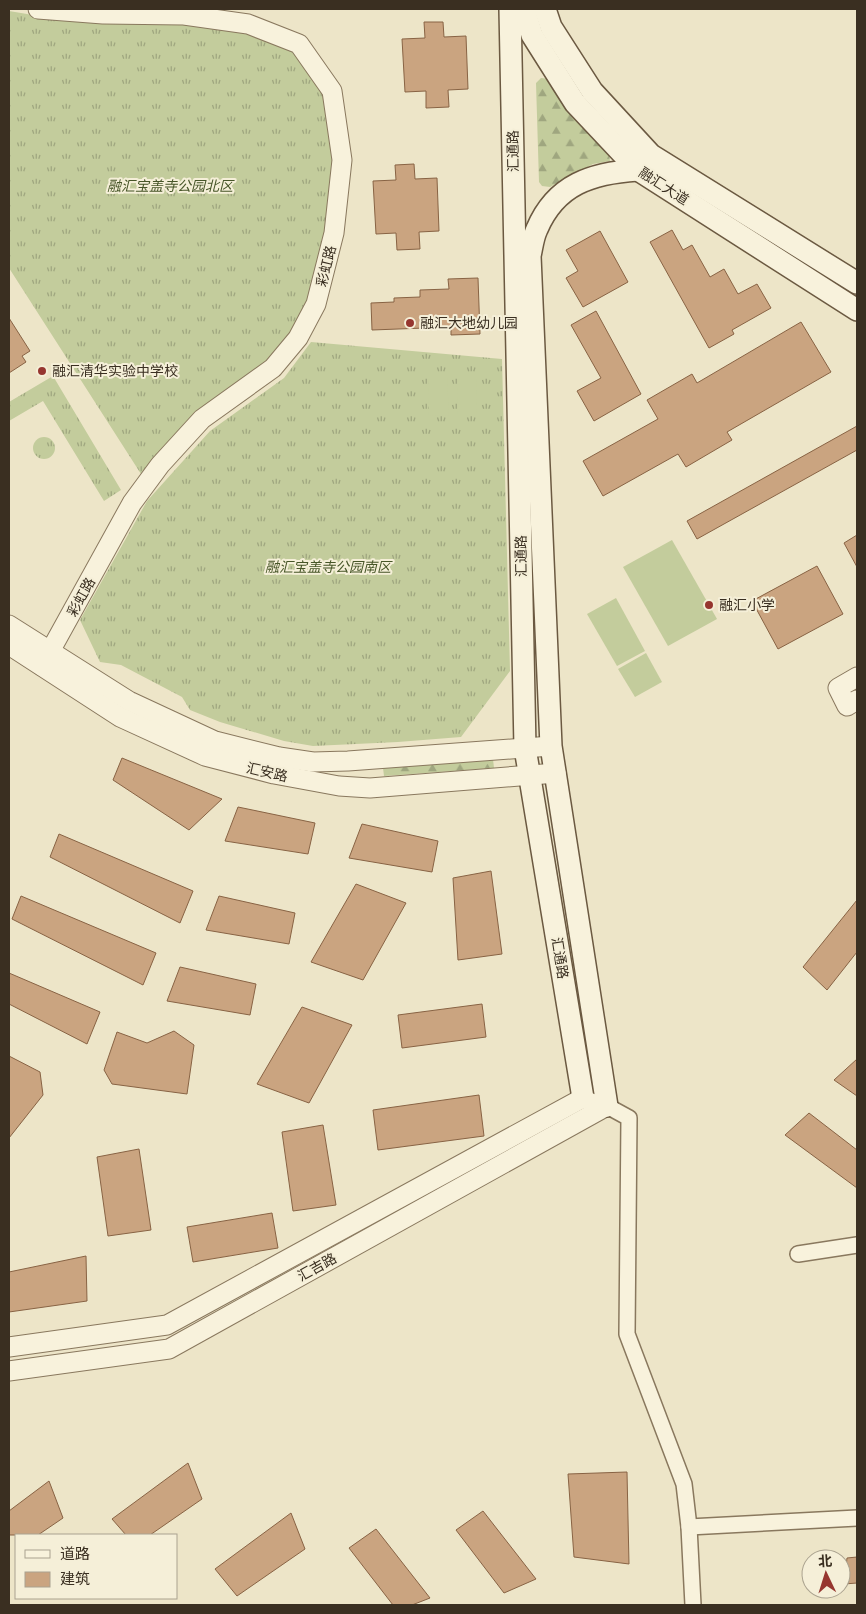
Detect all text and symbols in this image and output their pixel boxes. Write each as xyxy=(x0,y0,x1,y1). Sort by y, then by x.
street label: 汇通路 xyxy=(504,130,522,172)
street label: 融汇大道 xyxy=(636,163,692,209)
park label: 融汇宝盖寺公园北区 xyxy=(107,177,235,195)
street label: 彩虹路 xyxy=(312,243,340,289)
place label: 融汇大地幼儿园 xyxy=(420,314,518,332)
marker: 融汇大地幼儿园 xyxy=(404,317,416,329)
place label: 融汇清华实验中学校 xyxy=(52,362,178,380)
marker: 融汇清华实验中学校 xyxy=(36,365,48,377)
street label: 汇通路 xyxy=(512,535,530,577)
park label: 融汇宝盖寺公园南区 xyxy=(265,558,393,576)
street label: 彩虹路 xyxy=(63,574,99,620)
place label: 融汇小学 xyxy=(719,596,775,614)
marker: 融汇小学 xyxy=(703,599,715,611)
street label: 汇安路 xyxy=(245,759,289,785)
street label: 汇通路 xyxy=(548,936,572,980)
street label: 汇吉路 xyxy=(294,1249,340,1285)
legend xyxy=(15,1534,178,1599)
text: 道路 xyxy=(60,1544,90,1563)
north arrow xyxy=(801,1549,851,1599)
text: 北 xyxy=(817,1552,833,1570)
text: 建筑 xyxy=(60,1569,90,1588)

